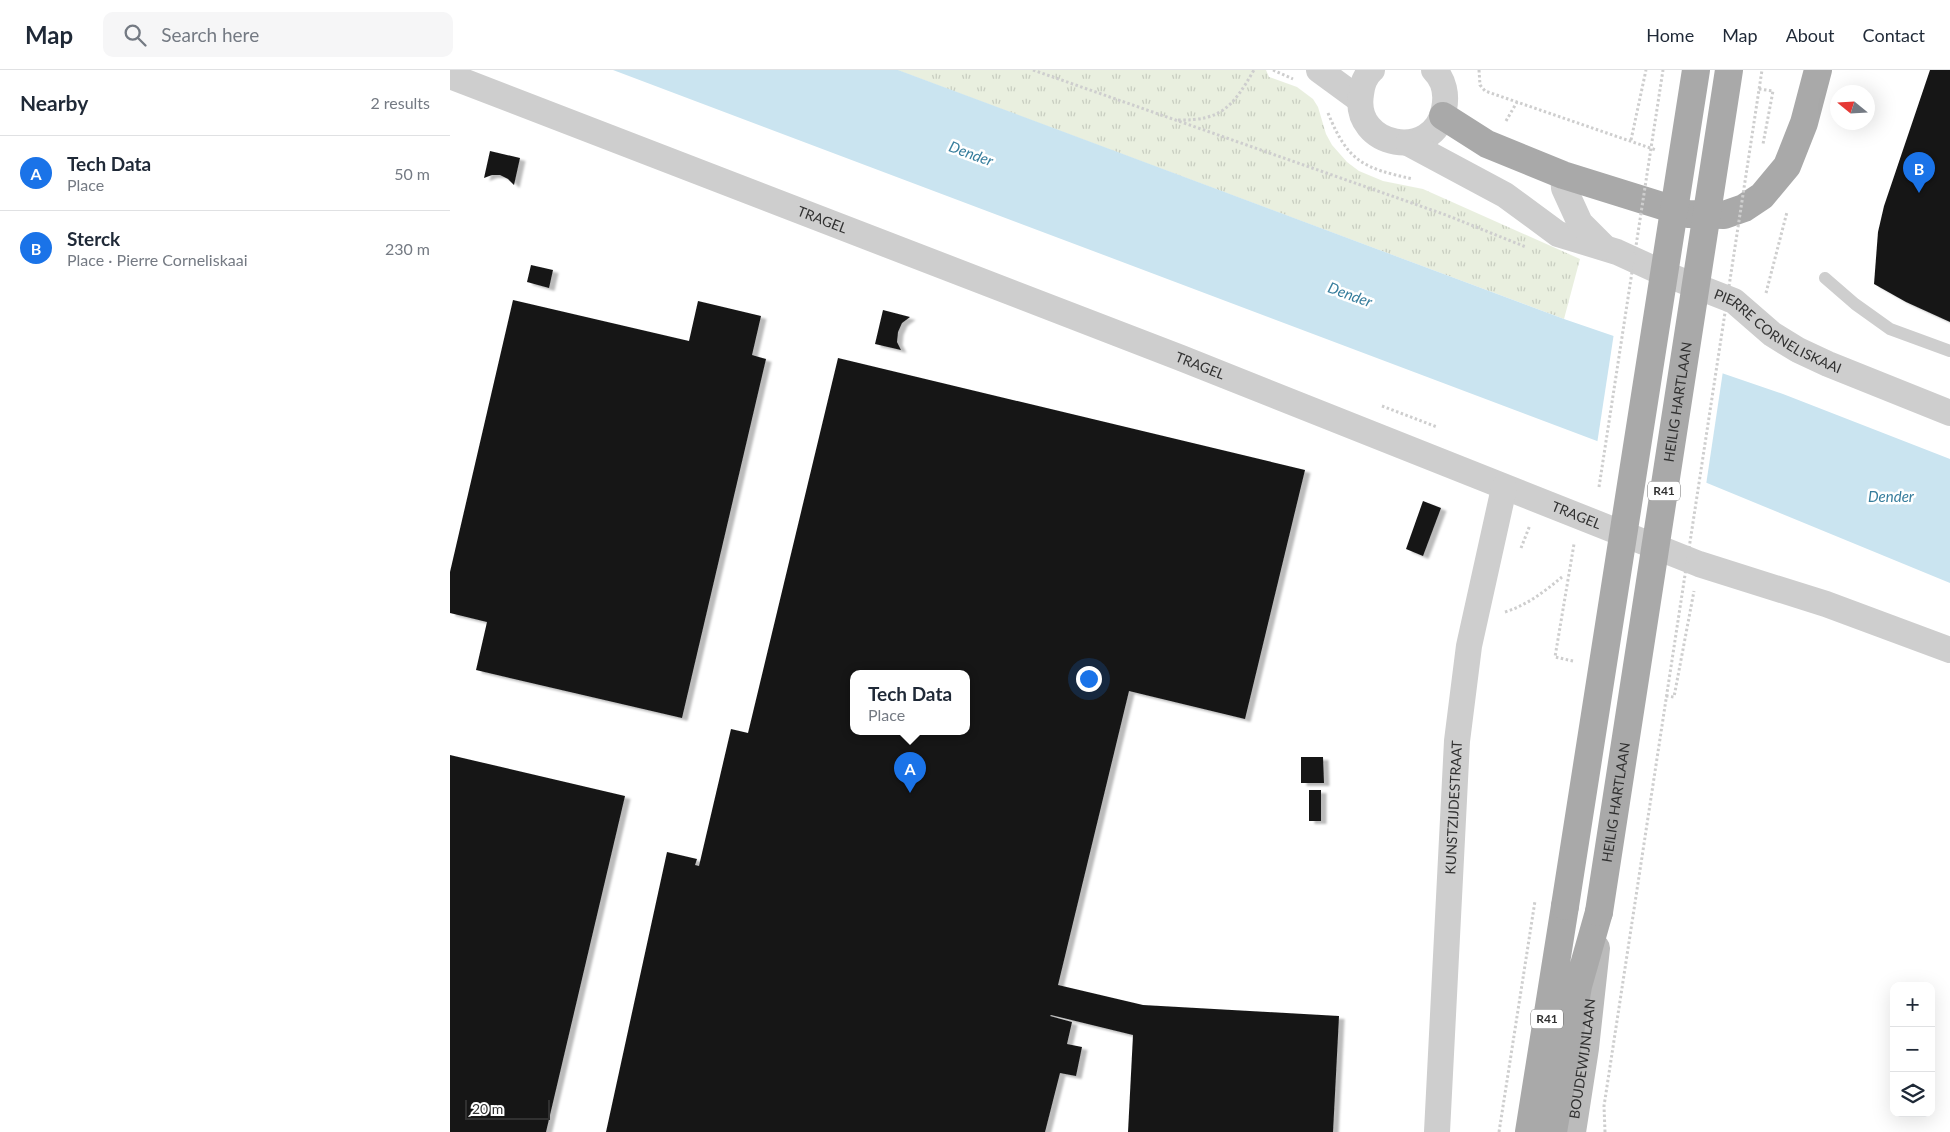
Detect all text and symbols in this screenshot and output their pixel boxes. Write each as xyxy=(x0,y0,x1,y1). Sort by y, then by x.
search box xyxy=(103,12,453,57)
text: Map xyxy=(25,20,73,49)
icon: search xyxy=(121,21,149,49)
text: Search here xyxy=(161,23,259,46)
text: Home xyxy=(1646,24,1694,46)
text: Map xyxy=(1722,24,1758,46)
text: About xyxy=(1786,24,1835,46)
text: Contact xyxy=(1863,24,1925,46)
north arrow xyxy=(1830,85,1875,130)
text: Nearby xyxy=(20,90,88,115)
text: 2 results xyxy=(370,93,430,112)
water label: Dender xyxy=(947,137,997,170)
text: Tech Data xyxy=(67,152,151,175)
pin: B xyxy=(1903,152,1935,193)
text: A xyxy=(30,164,42,183)
text: 50 m xyxy=(394,164,430,183)
text: Place xyxy=(67,175,104,194)
street label: TRAGEL xyxy=(795,202,850,236)
text: Sterck xyxy=(67,227,120,250)
text: B xyxy=(31,239,41,258)
text: 230 m xyxy=(385,239,430,258)
text: Place · Pierre Corneliskaai xyxy=(67,250,248,269)
water label: Dender xyxy=(1326,278,1376,311)
street label: PIERRE CORNELISKAAI xyxy=(1712,285,1844,377)
street label: HEILIG HARTLAAN xyxy=(1660,341,1695,463)
street label: TRAGEL xyxy=(1173,348,1227,383)
road number: R41 xyxy=(1648,482,1680,501)
water label: Dender xyxy=(1868,487,1915,505)
street label: TRAGEL xyxy=(1549,497,1604,532)
your location xyxy=(1076,666,1102,692)
popup xyxy=(850,670,970,735)
text: Tech Data xyxy=(868,682,952,705)
text: Place xyxy=(868,705,905,724)
street label: KUNSTZIJDESTRAAT xyxy=(1441,739,1465,875)
street label: HEILIG HARTLAAN xyxy=(1598,741,1633,864)
pin: A xyxy=(894,752,926,793)
map controls xyxy=(1890,982,1935,1117)
button: + xyxy=(1890,982,1935,1027)
street label: BOUDEWIJNLAAN xyxy=(1565,998,1598,1120)
road number: R41 xyxy=(1531,1010,1563,1029)
button: − xyxy=(1890,1027,1935,1072)
button: layers xyxy=(1890,1072,1935,1117)
scale bar xyxy=(465,1097,550,1120)
text: 20 m xyxy=(472,1100,503,1117)

